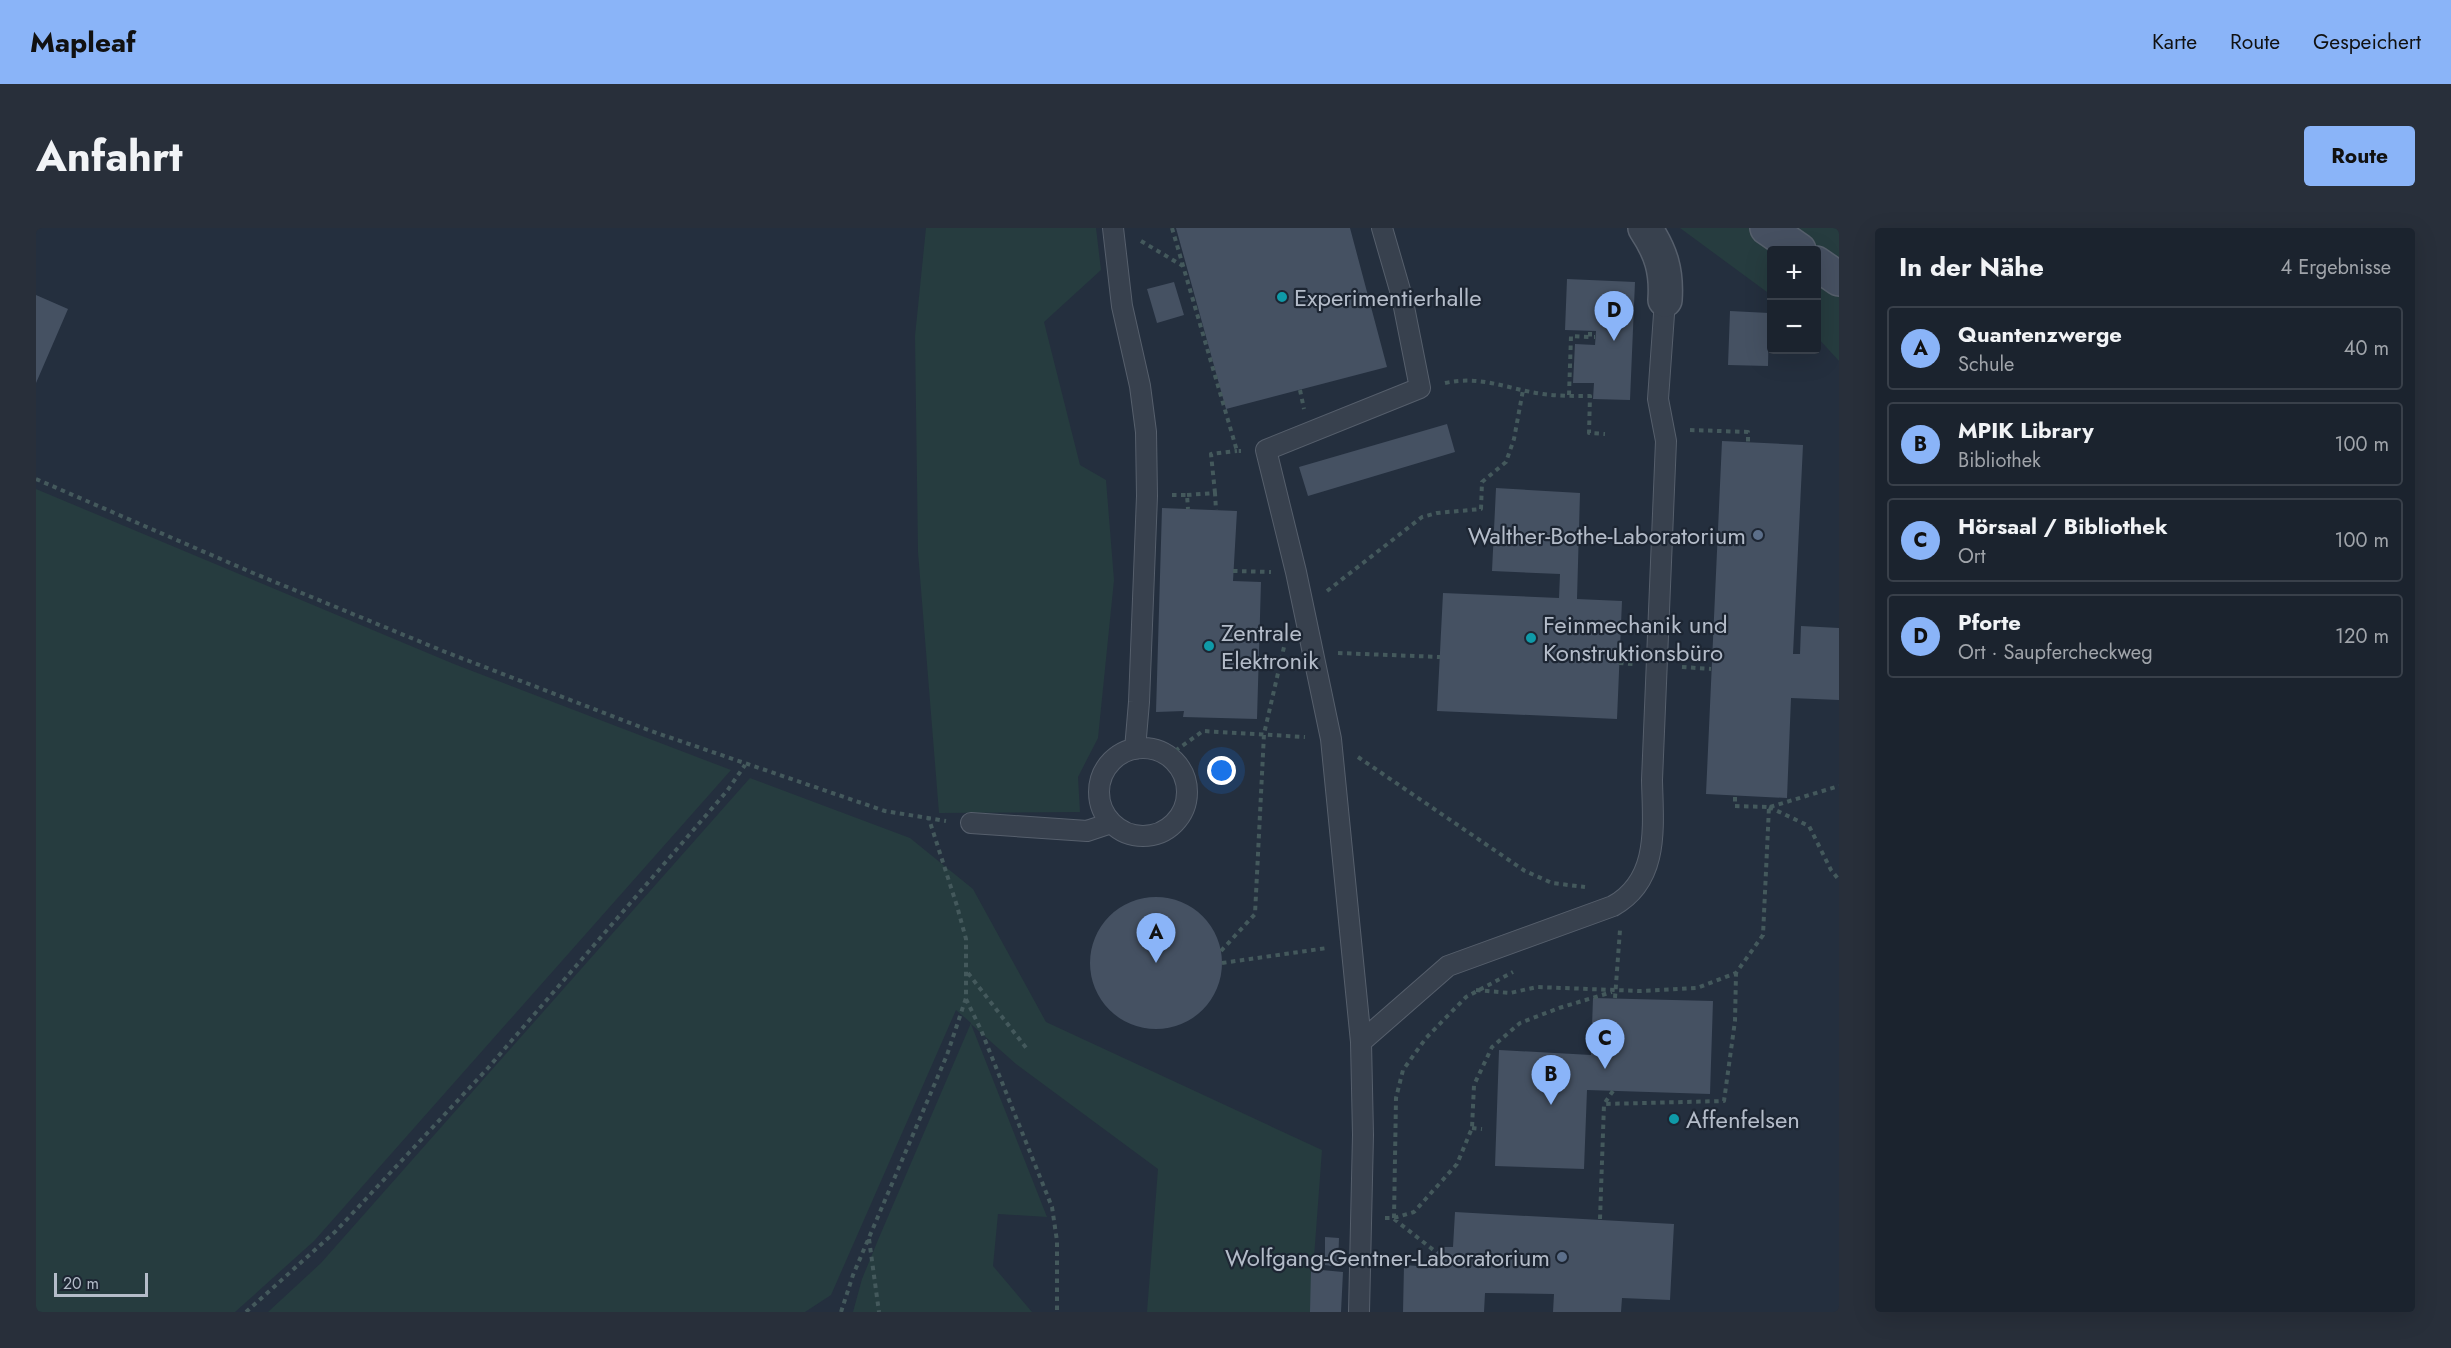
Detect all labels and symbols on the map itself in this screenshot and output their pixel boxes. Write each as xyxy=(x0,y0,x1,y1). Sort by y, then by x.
place label: Experimentierhalle xyxy=(1294,280,1482,315)
marker: Experimentierhalle xyxy=(1275,290,1289,304)
pin: D xyxy=(1594,291,1634,341)
place label: Walther-Bothe-Laboratorium xyxy=(1468,518,1746,553)
marker: Walther-Bothe-Laboratorium xyxy=(1751,528,1765,542)
place label: Feinmechanik und Konstruktionsbüro xyxy=(1543,607,1728,670)
place label: Zentrale Elektronik xyxy=(1221,615,1319,678)
marker: Feinmechanik und Konstruktionsbüro xyxy=(1524,631,1538,645)
marker: Zentrale Elektronik xyxy=(1202,639,1216,653)
your location xyxy=(1207,756,1236,785)
pin: A xyxy=(1136,914,1176,963)
pin: C xyxy=(1586,1020,1624,1069)
pin: B xyxy=(1532,1056,1570,1105)
place label: Affenfelsen xyxy=(1686,1102,1800,1137)
marker: Affenfelsen xyxy=(1667,1112,1681,1126)
place label: Wolfgang-Gentner-Laboratorium xyxy=(1225,1240,1550,1275)
marker: Wolfgang-Gentner-Laboratorium xyxy=(1555,1250,1569,1264)
scale bar xyxy=(54,1270,148,1298)

